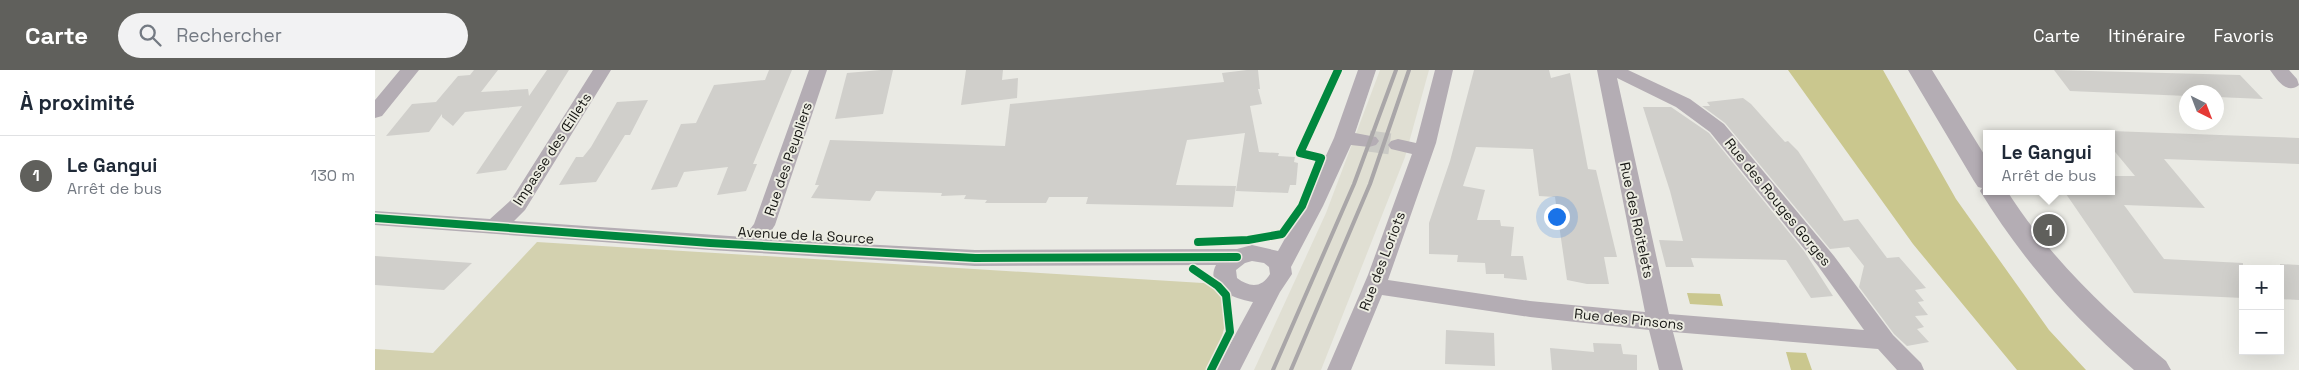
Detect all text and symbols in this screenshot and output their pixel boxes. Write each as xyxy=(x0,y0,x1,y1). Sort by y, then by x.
search box xyxy=(118,13,468,58)
text: Carte xyxy=(25,20,88,51)
icon: search xyxy=(136,21,164,49)
text: Rechercher xyxy=(176,23,282,48)
text: Carte xyxy=(2033,24,2080,47)
text: Itinéraire xyxy=(2108,24,2185,47)
text: Favoris xyxy=(2213,24,2274,47)
north arrow xyxy=(2179,85,2224,130)
text: À proximité xyxy=(20,89,135,116)
street label: Impasse des Œillets xyxy=(509,89,595,209)
street label: Rue des Peupliers xyxy=(760,100,816,218)
popup xyxy=(1983,130,2115,195)
street label: Rue des Rouges Gorges xyxy=(1721,134,1835,270)
text: Le Gangui xyxy=(2002,140,2092,165)
text: Le Gangui xyxy=(67,153,157,178)
street label: Rue des Roitelets xyxy=(1616,160,1658,280)
text: 1 xyxy=(32,165,40,186)
text: 130 m xyxy=(311,165,355,186)
text: Arrêt de bus xyxy=(2002,165,2096,186)
text: Arrêt de bus xyxy=(67,178,162,199)
your location xyxy=(1544,204,1570,230)
street label: Rue des Loriots xyxy=(1355,209,1409,313)
pin: 1 xyxy=(2033,211,2065,249)
street label: Avenue de la Source xyxy=(737,222,875,248)
map controls xyxy=(2239,265,2284,355)
button: + xyxy=(2239,265,2284,310)
street label: Rue des Pinsons xyxy=(1573,304,1685,334)
button: − xyxy=(2239,310,2284,355)

